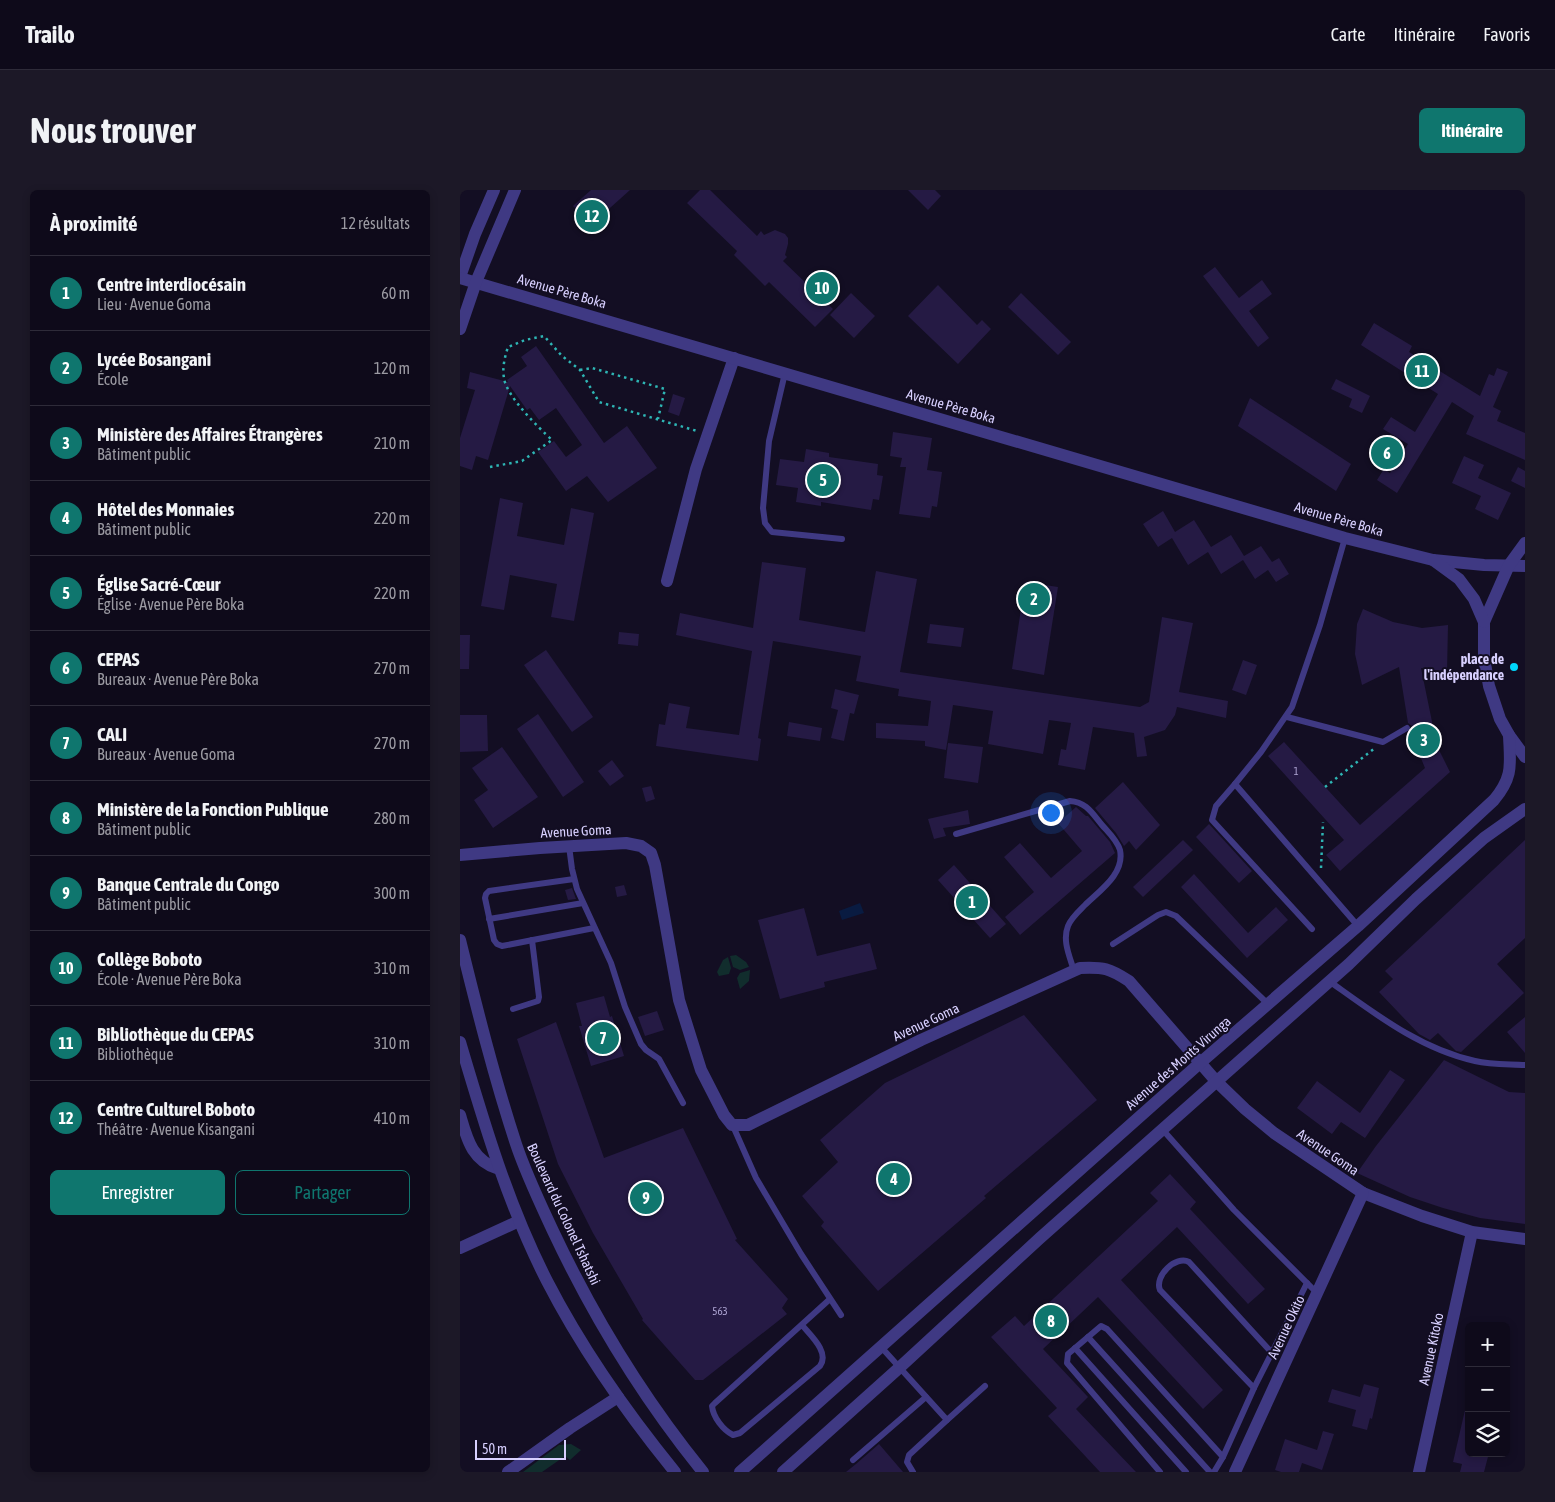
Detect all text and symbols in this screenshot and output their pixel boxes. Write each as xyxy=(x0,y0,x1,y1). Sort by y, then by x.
text: Trailo xyxy=(25,21,75,48)
text: Carte xyxy=(1331,24,1365,45)
text: Itinéraire xyxy=(1393,24,1455,45)
text: Favoris xyxy=(1483,24,1530,45)
button: Itinéraire xyxy=(1419,108,1525,153)
text: Nous trouver xyxy=(30,110,195,150)
pin: 12 xyxy=(576,197,608,235)
text: À proximité xyxy=(50,211,138,235)
text: 12 résultats xyxy=(341,214,410,232)
pin: 10 xyxy=(806,269,838,307)
street label: Avenue Père Boka xyxy=(516,271,608,311)
text: Centre interdiocésain xyxy=(97,273,246,295)
text: 1 xyxy=(62,284,70,302)
text: 60 m xyxy=(381,284,410,302)
text: Lieu · Avenue Goma xyxy=(97,295,211,313)
text: Lycée Bosangani xyxy=(97,348,211,370)
pin: 11 xyxy=(1406,352,1438,390)
text: 2 xyxy=(62,359,70,377)
text: 120 m xyxy=(374,359,410,377)
text: École xyxy=(97,370,129,388)
street label: Avenue Père Boka xyxy=(905,386,997,426)
text: Ministère des Affaires Étrangères xyxy=(97,423,323,445)
text: 3 xyxy=(62,434,70,452)
text: 210 m xyxy=(374,434,410,452)
pin: 6 xyxy=(1371,434,1403,472)
text: Bâtiment public xyxy=(97,445,190,463)
pin: 5 xyxy=(807,461,839,499)
text: Hôtel des Monnaies xyxy=(97,498,234,520)
street label: Avenue Père Boka xyxy=(1293,499,1385,539)
text: 4 xyxy=(62,509,70,527)
text: 220 m xyxy=(374,509,410,527)
text: Bâtiment public xyxy=(97,520,190,538)
text: Église Sacré-Cœur xyxy=(97,573,220,595)
pin: 2 xyxy=(1018,580,1050,618)
text: 5 xyxy=(62,584,70,602)
text: 220 m xyxy=(374,584,410,602)
text: Église · Avenue Père Boka xyxy=(97,595,245,613)
text: CEPAS xyxy=(97,648,139,670)
place label: place de l'indépendance xyxy=(1424,651,1504,683)
text: 6 xyxy=(62,659,70,677)
text: 270 m xyxy=(374,659,410,677)
marker: place de l'indépendance xyxy=(1508,661,1520,673)
text: Bureaux · Avenue Père Boka xyxy=(97,670,259,688)
pin: 3 xyxy=(1408,721,1440,759)
text: CALI xyxy=(97,723,127,745)
text: 7 xyxy=(62,734,70,752)
text: 270 m xyxy=(374,734,410,752)
text: Bureaux · Avenue Goma xyxy=(97,745,235,763)
house number: 1 xyxy=(1293,765,1299,777)
text: Ministère de la Fonction Publique xyxy=(97,798,329,820)
your location xyxy=(1038,800,1064,826)
text: 8 xyxy=(62,809,70,827)
text: 280 m xyxy=(374,809,410,827)
text: Bâtiment public xyxy=(97,820,190,838)
street label: Avenue Goma xyxy=(540,821,612,841)
text: Banque Centrale du Congo xyxy=(97,873,280,895)
pin: 1 xyxy=(956,883,988,921)
text: 9 xyxy=(62,884,70,902)
text: 300 m xyxy=(374,884,410,902)
text: Bâtiment public xyxy=(97,895,190,913)
text: Collège Boboto xyxy=(97,948,202,970)
text: 10 xyxy=(58,959,74,977)
text: 310 m xyxy=(374,959,410,977)
text: École · Avenue Père Boka xyxy=(97,970,242,988)
street label: Avenue Goma xyxy=(890,1000,962,1044)
street label: Avenue des Monts Virunga xyxy=(1122,1013,1234,1113)
pin: 7 xyxy=(587,1019,619,1057)
text: Bibliothèque du CEPAS xyxy=(97,1023,254,1045)
text: 11 xyxy=(58,1034,74,1052)
text: 310 m xyxy=(374,1034,410,1052)
text: Bibliothèque xyxy=(97,1045,173,1063)
text: Centre Culturel Boboto xyxy=(97,1098,255,1120)
text: 12 xyxy=(58,1109,74,1127)
text: 410 m xyxy=(374,1109,410,1127)
text: Théâtre · Avenue Kisangani xyxy=(97,1120,255,1138)
street label: Avenue Goma xyxy=(1294,1125,1362,1179)
street label: Boulevard du Colonel Tshatshi xyxy=(524,1141,604,1287)
pin: 4 xyxy=(878,1160,910,1198)
button: Enregistrer xyxy=(50,1170,225,1215)
button: Partager xyxy=(235,1170,410,1215)
pin: 9 xyxy=(630,1179,662,1217)
street label: Avenue Okito xyxy=(1264,1293,1308,1361)
pin: 8 xyxy=(1035,1302,1067,1340)
house number: 563 xyxy=(712,1305,728,1317)
street label: Avenue Kitoko xyxy=(1416,1311,1446,1387)
map controls xyxy=(1465,1322,1510,1457)
button: + xyxy=(1465,1322,1510,1367)
button: − xyxy=(1465,1367,1510,1412)
button: layers xyxy=(1465,1412,1510,1457)
scale bar xyxy=(475,1437,566,1460)
text: 50 m xyxy=(482,1441,507,1457)

